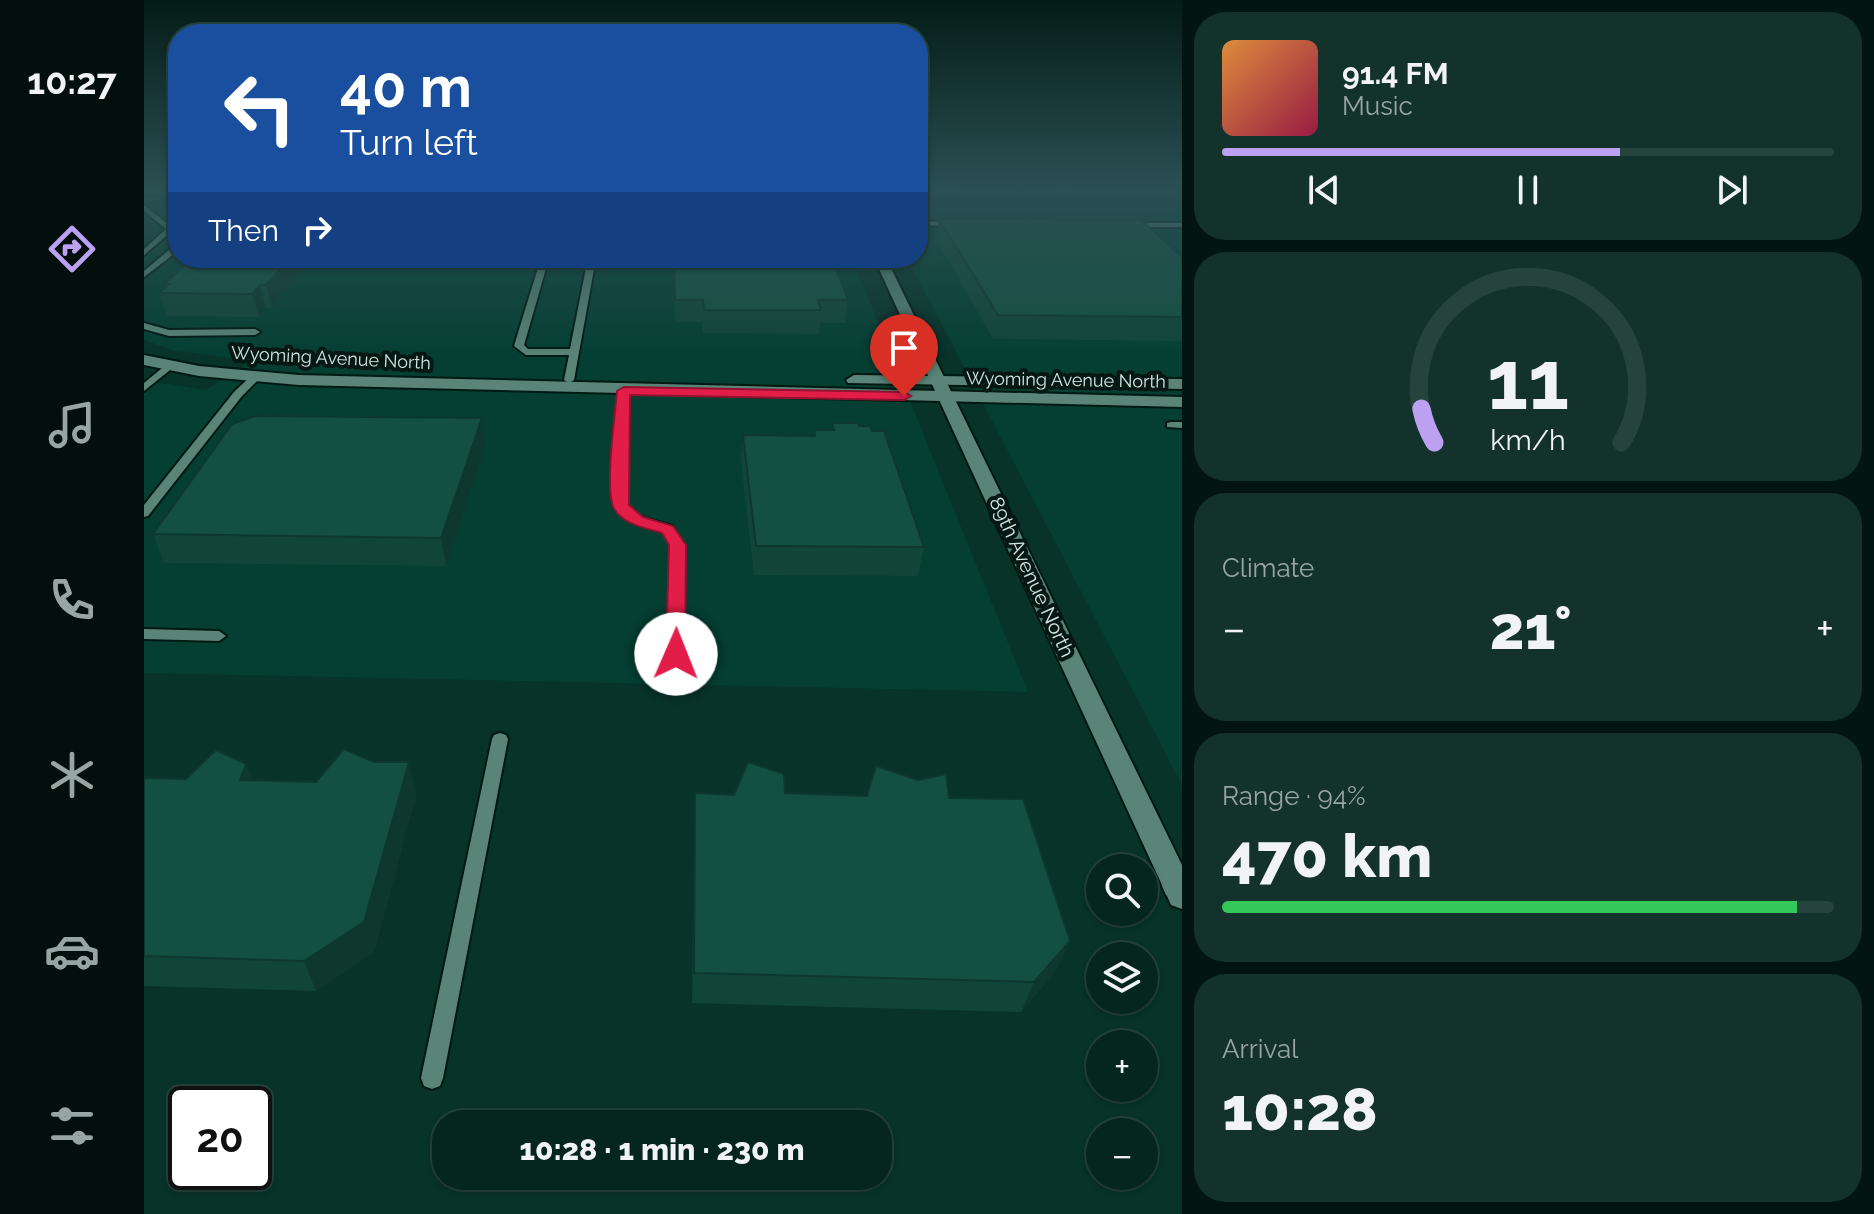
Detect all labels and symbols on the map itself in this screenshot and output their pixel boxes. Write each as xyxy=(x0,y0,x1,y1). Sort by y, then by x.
pin xyxy=(870,314,938,396)
street label: Wyoming Avenue North xyxy=(231,342,431,373)
street label: Wyoming Avenue North xyxy=(966,367,1166,392)
street label: 89th Avenue North xyxy=(984,493,1080,661)
position arrow xyxy=(634,612,718,696)
speed limit sign: 20 xyxy=(168,1086,272,1190)

